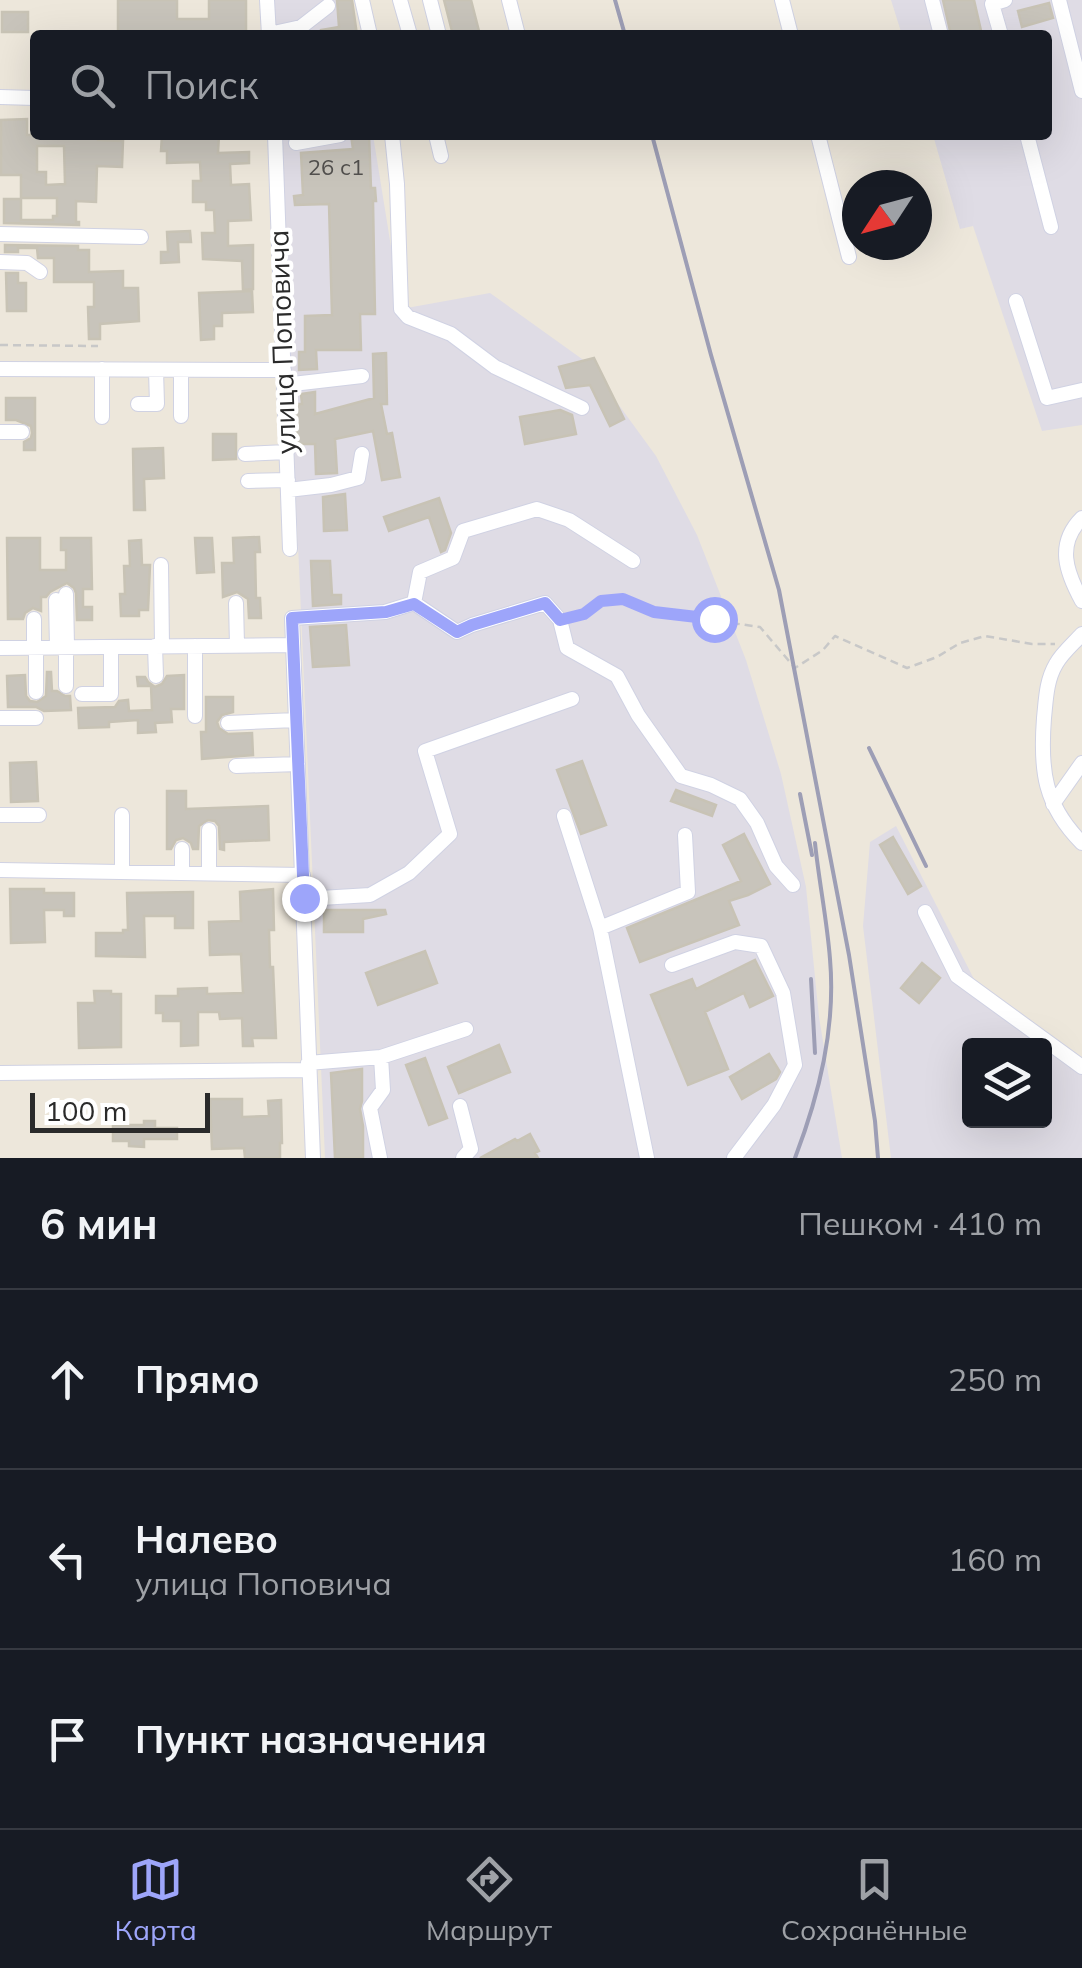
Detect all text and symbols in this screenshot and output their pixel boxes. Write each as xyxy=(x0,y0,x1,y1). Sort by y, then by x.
search box xyxy=(30,30,1052,140)
icon: search xyxy=(65,58,120,113)
text: Поиск xyxy=(145,61,258,109)
house number: 26 с1 xyxy=(308,153,364,181)
north arrow xyxy=(842,170,932,260)
street label: улица Поповича xyxy=(260,229,303,455)
route start xyxy=(692,597,738,643)
route end xyxy=(282,876,328,922)
map controls xyxy=(962,1038,1052,1128)
button: layers xyxy=(962,1038,1052,1128)
scale bar xyxy=(30,1088,210,1132)
text: 100 m xyxy=(45,1093,127,1128)
text: 6 мин xyxy=(40,1197,158,1250)
text: Пешком · 410 m xyxy=(798,1203,1042,1243)
icon: ahead xyxy=(40,1352,95,1407)
text: Прямо xyxy=(135,1355,260,1403)
text: 250 m xyxy=(948,1359,1042,1399)
text: Налево xyxy=(135,1515,278,1563)
icon: left xyxy=(40,1532,95,1587)
text: 160 m xyxy=(948,1539,1042,1579)
text: улица Поповича xyxy=(135,1563,392,1603)
icon: arrive xyxy=(40,1712,95,1767)
text: Пункт назначения xyxy=(135,1715,487,1763)
tab: Карта xyxy=(115,1852,197,1947)
tab: Маршрут xyxy=(426,1852,552,1947)
tab: Сохранённые xyxy=(781,1852,967,1947)

